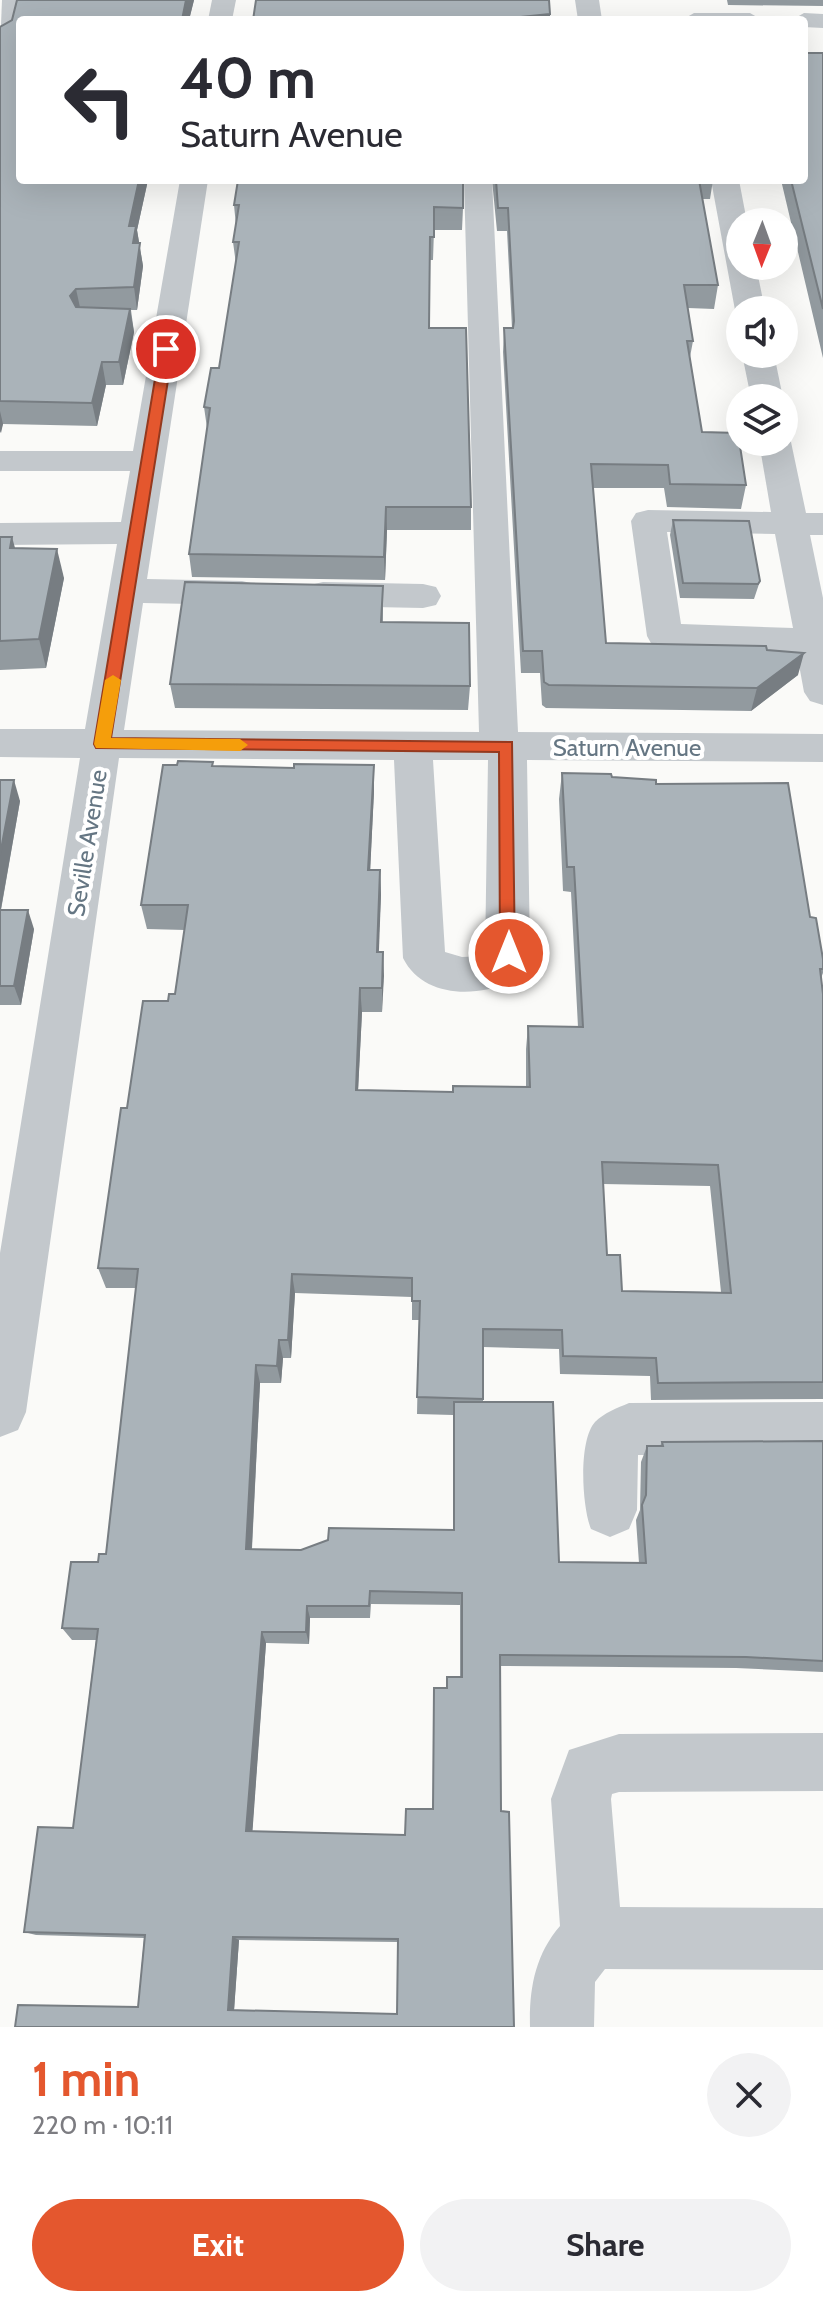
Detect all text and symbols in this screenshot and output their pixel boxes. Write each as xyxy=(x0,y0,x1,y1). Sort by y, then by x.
text: 40 m xyxy=(180,44,316,112)
icon: left xyxy=(48,48,152,152)
text: Saturn Avenue xyxy=(180,112,403,156)
north arrow xyxy=(726,208,798,280)
map controls xyxy=(726,208,798,456)
button: sound xyxy=(726,296,798,368)
pin xyxy=(132,315,200,383)
icon: arrive xyxy=(144,327,188,371)
button: layers xyxy=(726,384,798,456)
street label: Saturn Avenue xyxy=(553,733,701,762)
street label: Seville Avenue xyxy=(61,768,113,918)
position arrow xyxy=(467,911,551,995)
text: 1 min xyxy=(32,2050,140,2108)
button: close xyxy=(707,2053,791,2137)
text: 220 m · 10:11 xyxy=(32,2109,173,2141)
button: Exit xyxy=(32,2199,404,2291)
button: Share xyxy=(420,2199,791,2291)

